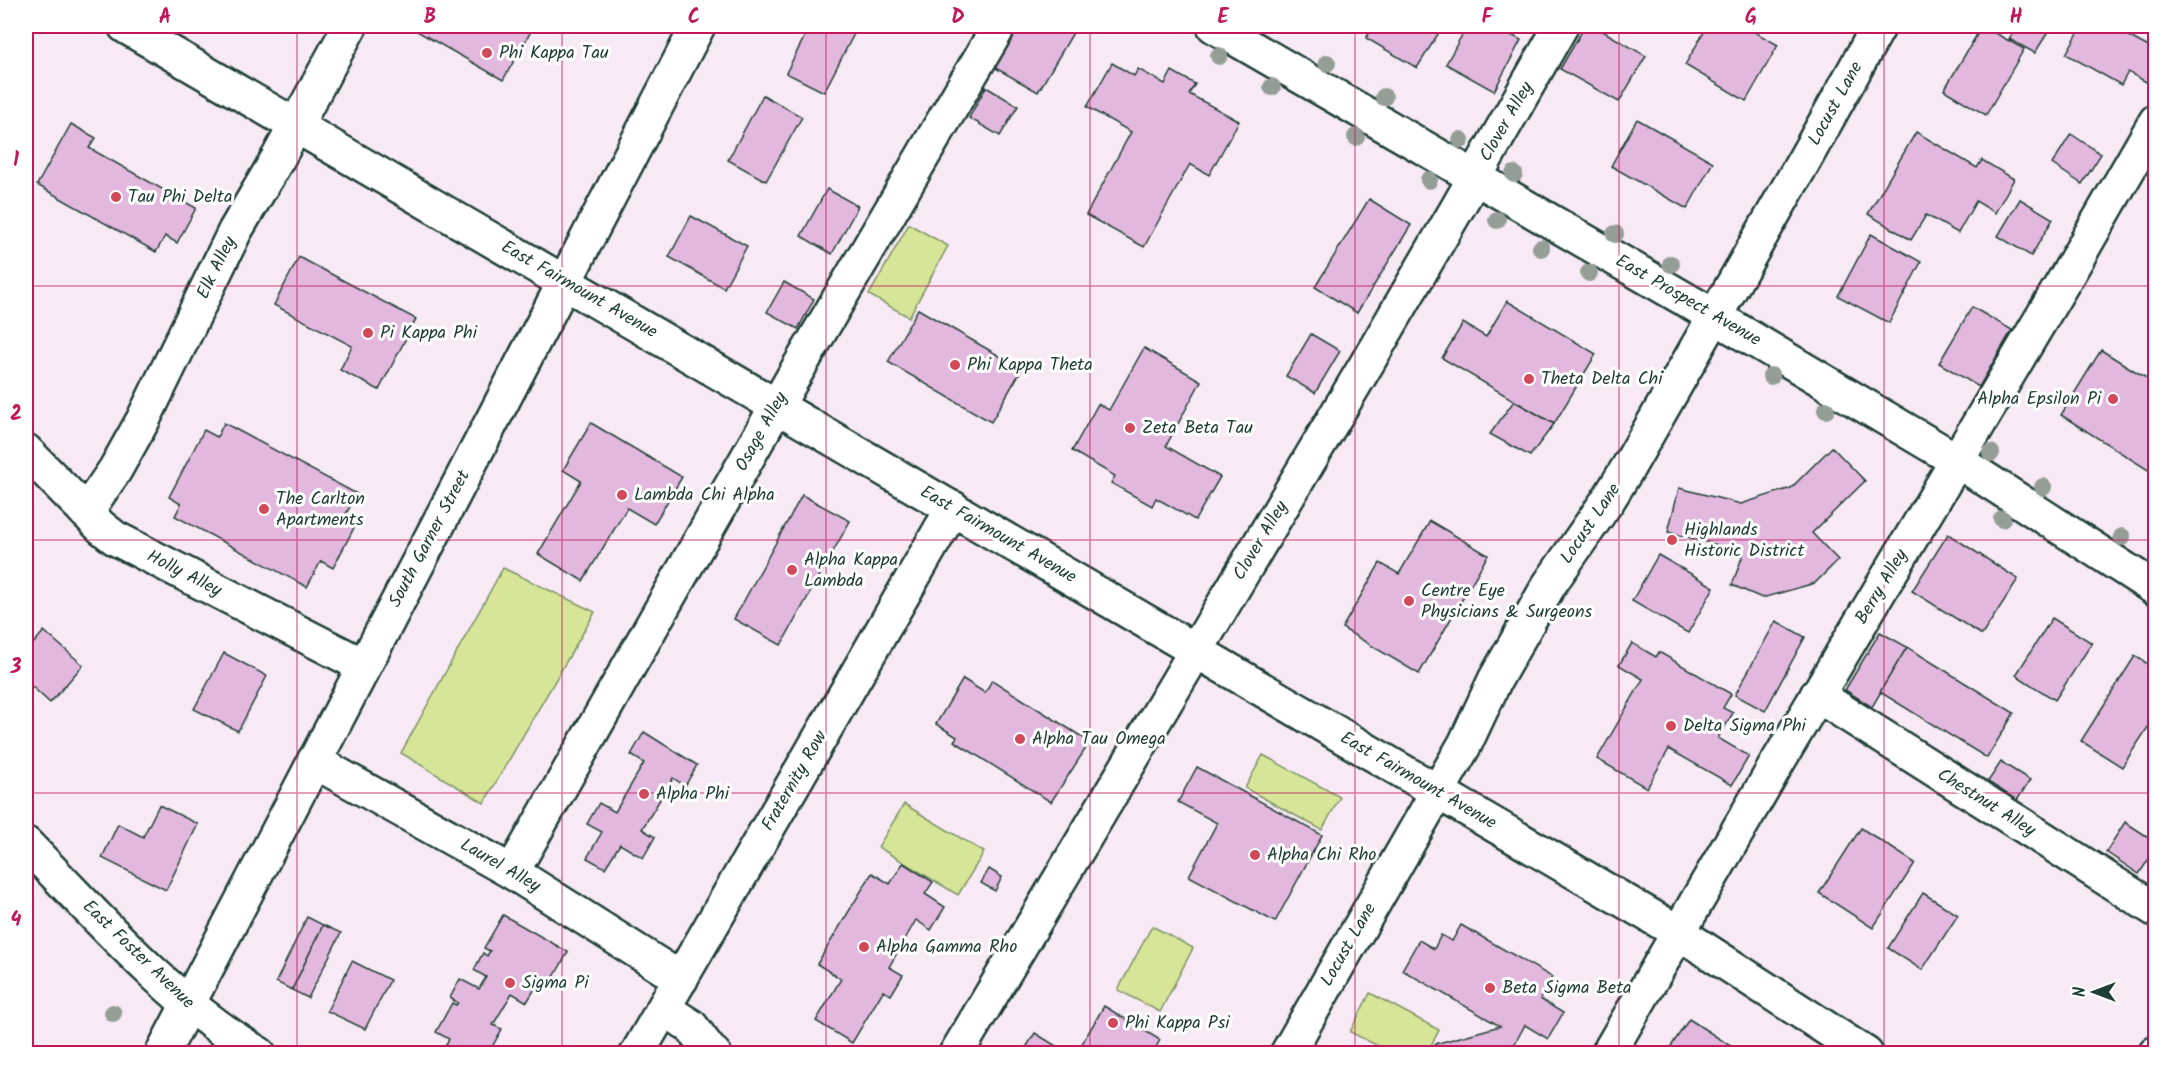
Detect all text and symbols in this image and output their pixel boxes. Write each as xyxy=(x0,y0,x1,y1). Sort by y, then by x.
text: A xyxy=(159,2,171,34)
text: B xyxy=(424,2,436,34)
text: C xyxy=(688,2,700,34)
text: D xyxy=(951,2,965,34)
text: E xyxy=(1217,2,1229,34)
text: F xyxy=(1482,2,1494,34)
text: G xyxy=(1745,2,1757,34)
text: H xyxy=(2009,2,2023,34)
place label: Phi Kappa Tau xyxy=(499,39,609,68)
marker: Phi Kappa Tau xyxy=(480,46,494,60)
street label: Locust Lane xyxy=(1801,57,1871,151)
street label: Clover Alley xyxy=(1472,76,1542,168)
text: 1 xyxy=(13,145,19,177)
place label: Tau Phi Delta xyxy=(128,183,232,212)
marker: Tau Phi Delta xyxy=(109,190,123,204)
street label: Elk Alley xyxy=(189,231,245,304)
street label: East Fairmount Avenue xyxy=(495,233,663,347)
street label: East Prospect Avenue xyxy=(1610,247,1766,355)
place label: Pi Kappa Phi xyxy=(380,319,478,348)
marker: Pi Kappa Phi xyxy=(361,326,375,340)
place label: Phi Kappa Theta xyxy=(967,351,1093,380)
marker: Phi Kappa Theta xyxy=(948,358,962,372)
place label: Theta Delta Chi xyxy=(1541,365,1663,394)
marker: Theta Delta Chi xyxy=(1522,372,1536,386)
place label: Alpha Epsilon Pi xyxy=(1977,385,2102,414)
street label: Osage Alley xyxy=(728,386,796,477)
marker: Alpha Epsilon Pi xyxy=(2106,392,2120,406)
text: 2 xyxy=(10,399,22,431)
place label: Zeta Beta Tau xyxy=(1142,414,1253,443)
marker: Zeta Beta Tau xyxy=(1123,421,1137,435)
street label: South Garner Street xyxy=(381,464,479,613)
street label: East Fairmount Avenue xyxy=(914,478,1082,592)
street label: Locust Lane xyxy=(1553,478,1629,570)
place label: Lambda Chi Alpha xyxy=(634,481,775,510)
place label: The Carlton Apartments xyxy=(276,485,365,535)
marker: Lambda Chi Alpha xyxy=(615,488,629,502)
street label: Clover Alley xyxy=(1226,495,1297,586)
marker: The Carlton Apartments xyxy=(257,502,271,516)
place label: Highlands Historic District xyxy=(1684,516,1805,566)
marker: Highlands Historic District xyxy=(1665,533,1679,547)
street label: Holly Alley xyxy=(141,543,227,606)
street label: Berry Alley xyxy=(1848,543,1916,630)
place label: Alpha Kappa Lambda xyxy=(804,546,898,596)
marker: Alpha Kappa Lambda xyxy=(785,563,799,577)
place label: Centre Eye Physicians & Surgeons xyxy=(1421,577,1592,627)
marker: Centre Eye Physicians & Surgeons xyxy=(1402,594,1416,608)
text: 3 xyxy=(10,652,22,684)
place label: Delta Sigma Phi xyxy=(1683,712,1807,741)
marker: Delta Sigma Phi xyxy=(1664,719,1678,733)
street label: Fraternity Row xyxy=(754,724,836,837)
street label: East Fairmount Avenue xyxy=(1334,724,1502,838)
place label: Alpha Tau Omega xyxy=(1032,725,1166,754)
marker: Alpha Tau Omega xyxy=(1013,732,1027,746)
street label: Chestnut Alley xyxy=(1931,761,2042,845)
place label: Alpha Phi xyxy=(656,780,730,809)
marker: Alpha Phi xyxy=(637,787,651,801)
street label: Laurel Alley xyxy=(454,831,546,901)
place label: Alpha Chi Rho xyxy=(1267,841,1377,870)
marker: Alpha Chi Rho xyxy=(1248,848,1262,862)
street label: East Foster Avenue xyxy=(75,893,201,1017)
street label: Locust Lane xyxy=(1313,898,1385,992)
text: 4 xyxy=(11,905,22,937)
place label: Alpha Gamma Rho xyxy=(876,933,1017,962)
marker: Alpha Gamma Rho xyxy=(857,940,871,954)
north arrow xyxy=(2064,962,2124,1022)
place label: Sigma Pi xyxy=(522,969,589,998)
place label: Beta Sigma Beta xyxy=(1502,974,1632,1003)
marker: Sigma Pi xyxy=(503,976,517,990)
marker: Beta Sigma Beta xyxy=(1483,981,1497,995)
text: N xyxy=(2068,987,2093,997)
place label: Phi Kappa Psi xyxy=(1125,1009,1230,1038)
marker: Phi Kappa Psi xyxy=(1106,1016,1120,1030)

